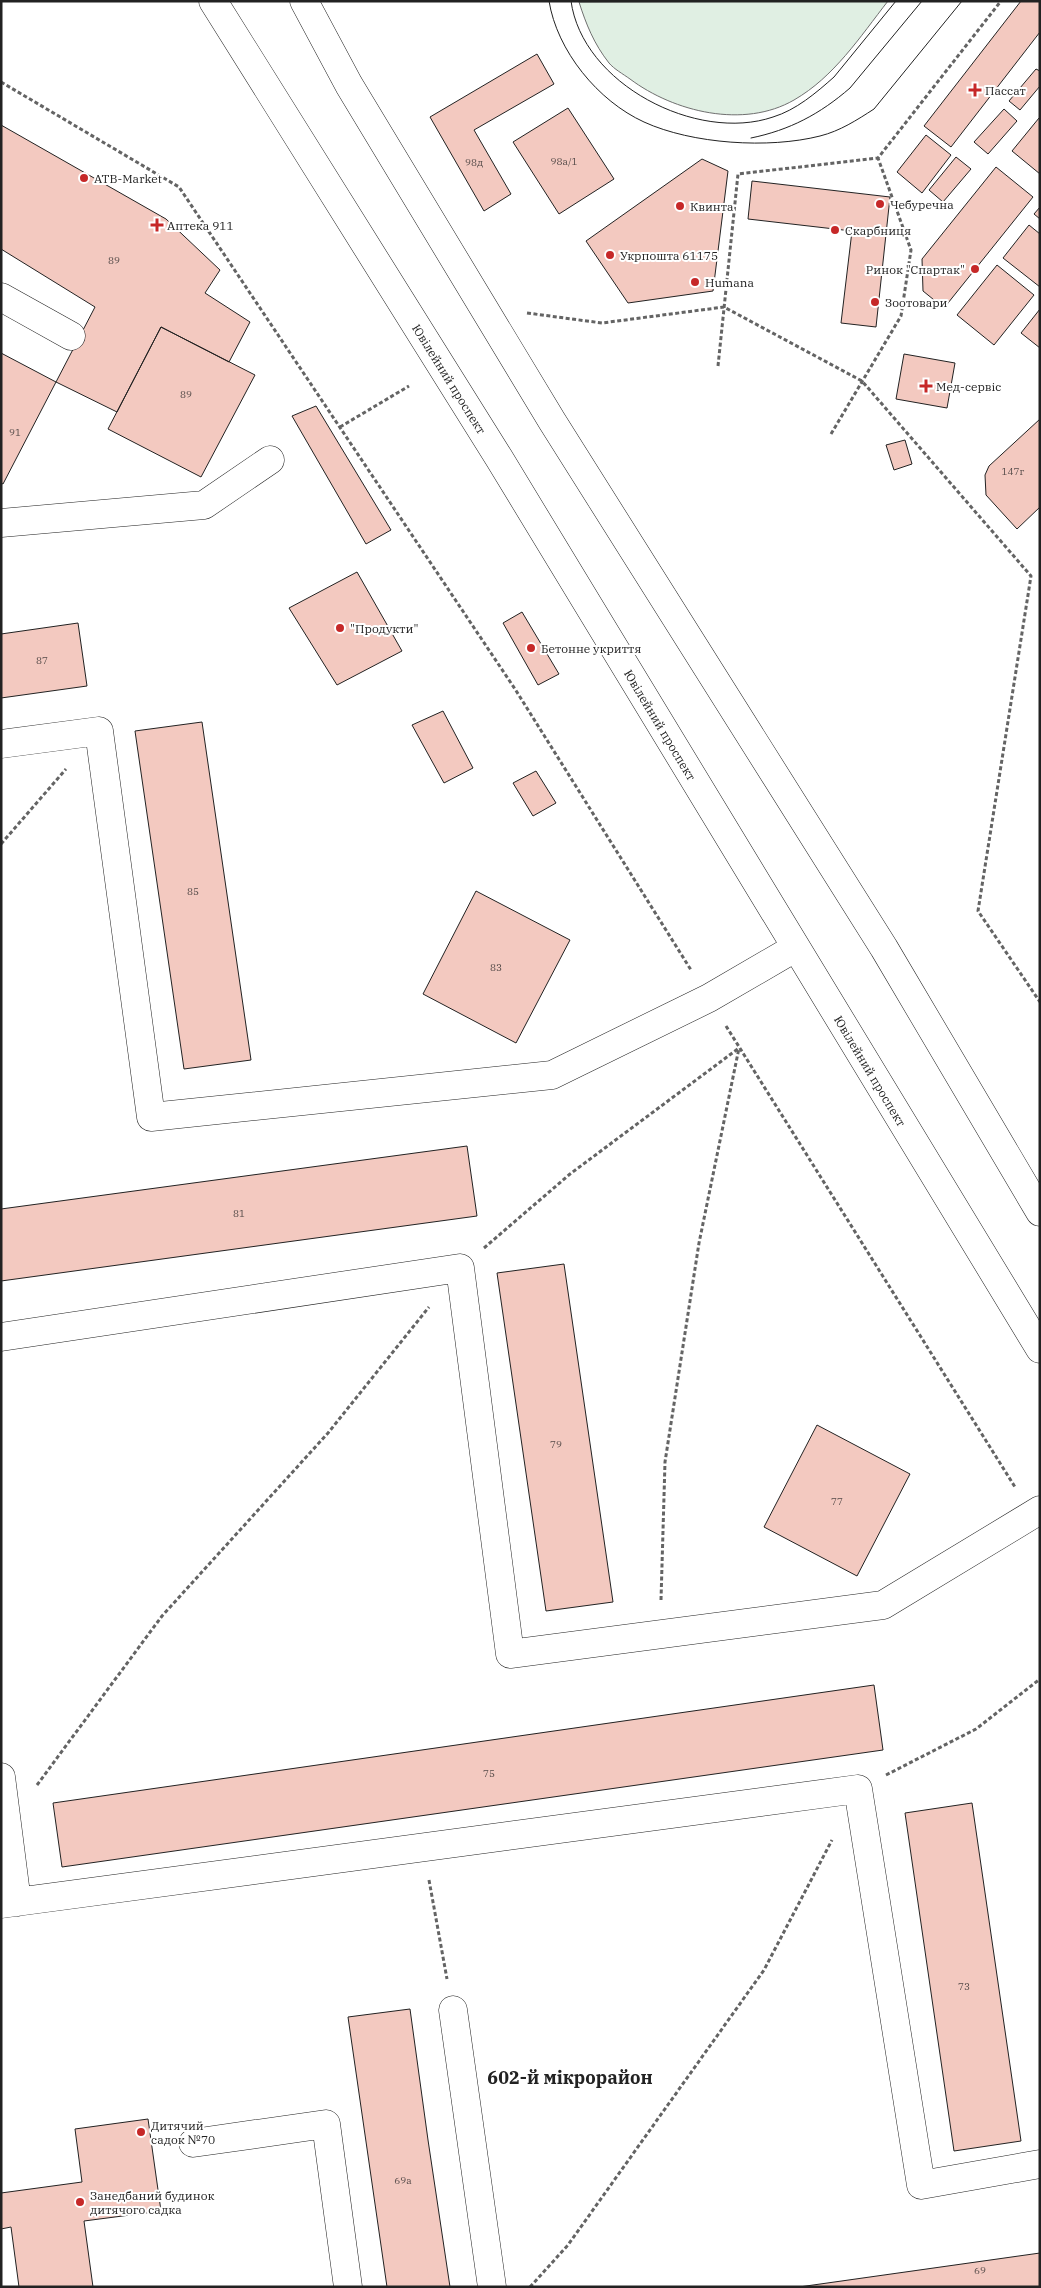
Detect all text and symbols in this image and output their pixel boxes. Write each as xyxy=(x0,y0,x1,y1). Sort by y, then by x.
place label: Пассат xyxy=(985,83,1026,98)
marker: Пассат xyxy=(969,84,981,96)
house number: 98а/1 xyxy=(550,155,578,168)
house number: 98д xyxy=(465,156,483,169)
place label: ATB-Market xyxy=(94,171,162,186)
marker: ATB-Market xyxy=(78,172,90,184)
place label: Чебуречна xyxy=(890,197,954,212)
marker: Чебуречна xyxy=(874,198,886,210)
place label: Квинта xyxy=(690,199,734,214)
marker: Квинта xyxy=(674,200,686,212)
place label: Аптека 911 xyxy=(167,218,234,233)
marker: Аптека 911 xyxy=(151,219,163,231)
place label: Скарбниця xyxy=(845,223,911,238)
marker: Скарбниця xyxy=(829,224,841,236)
place label: Укрпошта 61175 xyxy=(620,248,718,263)
marker: Укрпошта 61175 xyxy=(604,249,616,261)
house number: 89 xyxy=(108,254,120,267)
place label: Ринок "Спартак" xyxy=(866,262,965,277)
marker: Ринок "Спартак" xyxy=(969,263,981,275)
place label: Humana xyxy=(705,275,755,290)
marker: Humana xyxy=(689,276,701,288)
place label: Зоотовари xyxy=(885,295,948,310)
marker: Зоотовари xyxy=(869,296,881,308)
street label: Ювілейний проспект xyxy=(409,321,489,437)
place label: Мед-сервіс xyxy=(936,379,1002,394)
marker: Мед-сервіс xyxy=(920,380,932,392)
house number: 89 xyxy=(180,388,192,401)
house number: 91 xyxy=(9,426,21,439)
house number: 147г xyxy=(1002,465,1025,478)
place label: "Продукти" xyxy=(350,621,418,636)
marker: "Продукти" xyxy=(334,622,346,634)
place label: Бетонне укриття xyxy=(541,641,641,656)
marker: Бетонне укриття xyxy=(525,642,537,654)
house number: 87 xyxy=(36,654,48,667)
street label: Ювілейний проспект xyxy=(621,667,699,783)
house number: 85 xyxy=(187,885,199,898)
house number: 83 xyxy=(490,961,502,974)
street label: Ювілейний проспект xyxy=(831,1013,909,1129)
house number: 81 xyxy=(233,1207,245,1220)
house number: 79 xyxy=(550,1438,562,1451)
house number: 77 xyxy=(831,1495,843,1508)
house number: 75 xyxy=(483,1767,495,1780)
house number: 73 xyxy=(958,1980,970,1993)
district label: 602-й мікрорайон xyxy=(487,2066,653,2089)
place label: Дитячий садок №70 xyxy=(151,2118,215,2147)
marker: Дитячий садок №70 xyxy=(135,2126,147,2138)
house number: 69а xyxy=(394,2174,412,2187)
place label: Занедбаний будинок дитячого садка xyxy=(90,2188,214,2217)
marker: Занедбаний будинок дитячого садка xyxy=(74,2196,86,2208)
house number: 69 xyxy=(974,2264,986,2277)

